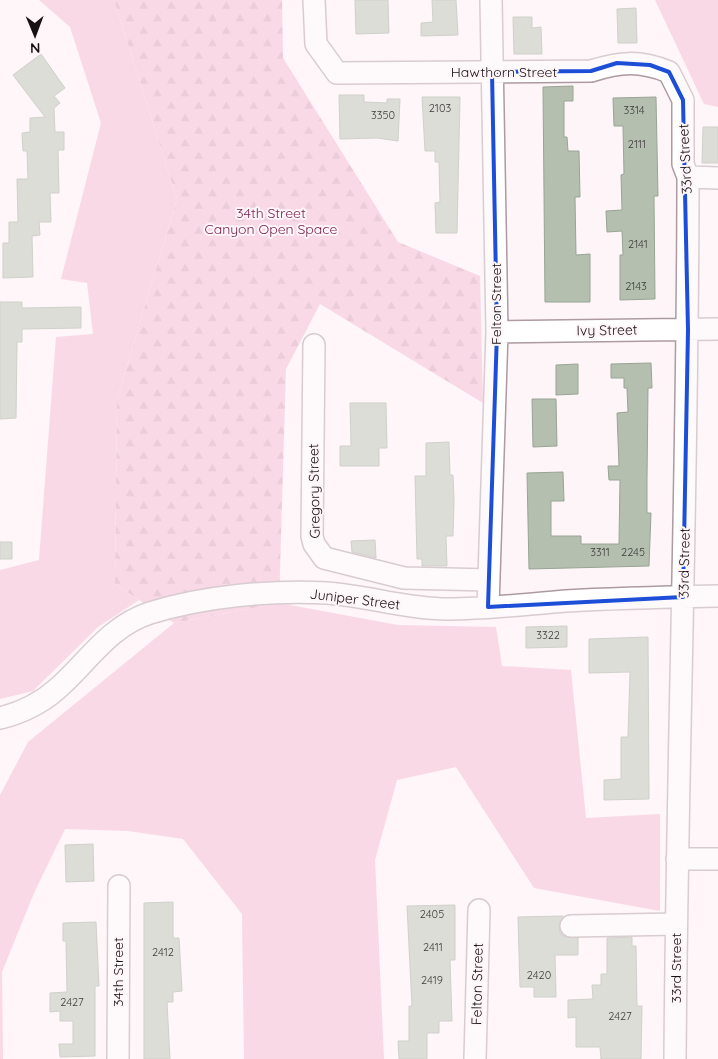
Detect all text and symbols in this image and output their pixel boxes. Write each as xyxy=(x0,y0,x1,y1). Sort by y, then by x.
north arrow xyxy=(10,10,60,60)
text: N xyxy=(30,39,41,57)
street label: Hawthorn Street xyxy=(451,63,557,81)
house number: 2103 xyxy=(429,101,451,115)
house number: 3314 xyxy=(623,103,645,117)
house number: 3350 xyxy=(371,108,395,122)
street label: 33rd Street xyxy=(674,123,696,195)
house number: 2111 xyxy=(628,137,646,151)
park label: 34th Street Canyon Open Space xyxy=(205,204,338,238)
house number: 2141 xyxy=(628,237,648,251)
street label: Felton Street xyxy=(487,263,505,345)
house number: 2143 xyxy=(625,279,647,293)
street label: Ivy Street xyxy=(576,320,638,340)
street label: Gregory Street xyxy=(304,443,324,539)
street label: 33rd Street xyxy=(674,527,694,598)
house number: 3311 xyxy=(590,545,610,559)
house number: 2245 xyxy=(621,545,645,559)
street label: Juniper Street xyxy=(309,585,401,614)
house number: 3322 xyxy=(536,628,560,642)
house number: 2405 xyxy=(420,907,444,921)
street label: 33rd Street xyxy=(667,933,685,1003)
street label: 34th Street xyxy=(109,937,127,1007)
house number: 2411 xyxy=(423,940,443,954)
street label: Felton Street xyxy=(467,943,487,1025)
house number: 2412 xyxy=(152,945,174,959)
house number: 2420 xyxy=(527,968,551,982)
house number: 2419 xyxy=(421,973,443,987)
house number: 2427 xyxy=(60,995,84,1009)
house number: 2427 xyxy=(608,1009,632,1023)

